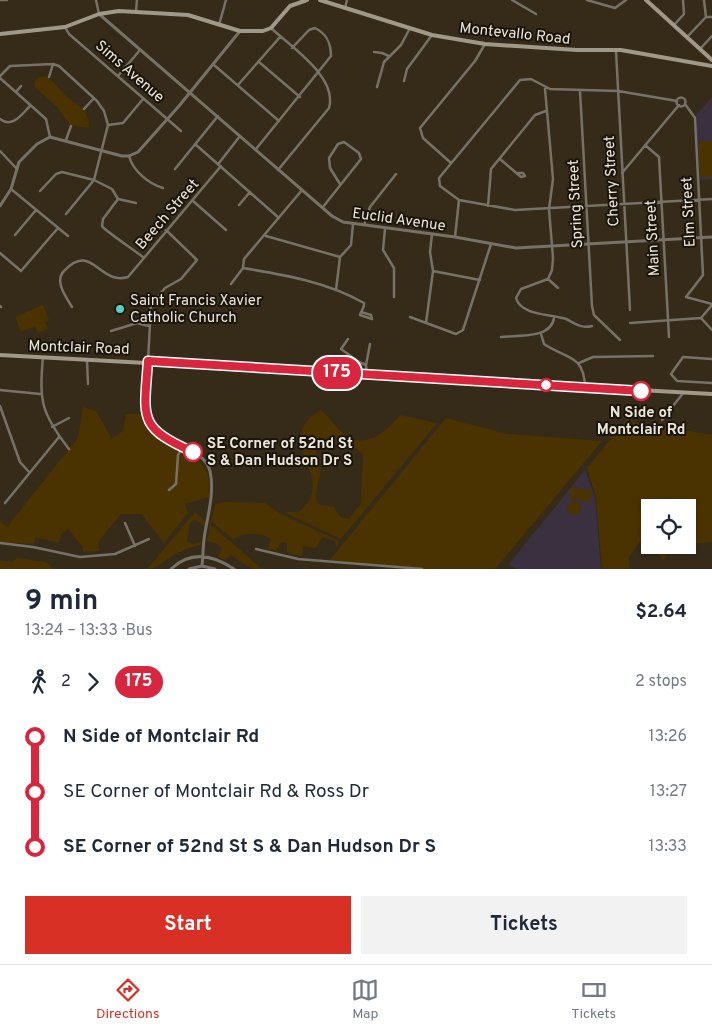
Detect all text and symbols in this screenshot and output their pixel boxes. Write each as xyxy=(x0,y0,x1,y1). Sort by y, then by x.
street label: Montevallo Road xyxy=(458,19,571,50)
street label: Sims Avenue xyxy=(90,37,168,107)
street label: Cherry Street xyxy=(601,135,624,227)
street label: Spring Street xyxy=(565,159,588,249)
street label: Beech Street xyxy=(132,176,204,254)
street label: Elm Street xyxy=(678,176,701,248)
street label: Main Street xyxy=(642,199,665,277)
street label: Euclid Avenue xyxy=(351,205,447,236)
place label: Saint Francis Xavier Catholic Church xyxy=(130,292,262,328)
marker: Saint Francis Xavier Catholic Church xyxy=(114,303,126,315)
street label: Montclair Road xyxy=(28,337,130,360)
line badge: 175 xyxy=(308,357,366,389)
text: 175 xyxy=(323,361,351,384)
unlabelled marker xyxy=(539,378,553,392)
marker: N Side of Montclair Rd xyxy=(631,381,651,401)
place label: N Side of Montclair Rd xyxy=(597,404,685,440)
place label: SE Corner of 52nd St S & Dan Hudson Dr S xyxy=(207,435,353,471)
marker: SE Corner of 52nd St S & Dan Hudson Dr S xyxy=(183,442,203,462)
map controls xyxy=(641,499,696,554)
button: locate xyxy=(641,499,696,554)
text: 9 min xyxy=(25,584,98,620)
text: $2.64 xyxy=(635,600,687,624)
text: 13:24 – 13:33 · Bus xyxy=(25,621,152,641)
icon: walk xyxy=(25,668,53,696)
icon: forward xyxy=(79,668,107,696)
text: 175 xyxy=(125,670,153,693)
text: 2 xyxy=(61,672,71,692)
text: 2 stops xyxy=(635,672,687,692)
text: N Side of Montclair Rd xyxy=(63,725,259,749)
text: 13:26 xyxy=(648,727,687,747)
text: SE Corner of Montclair Rd & Ross Dr xyxy=(63,780,369,804)
text: 13:27 xyxy=(650,782,687,802)
text: SE Corner of 52nd St S & Dan Hudson Dr S xyxy=(63,835,436,859)
text: 13:33 xyxy=(649,837,687,857)
button: Start xyxy=(25,896,351,954)
button: Tickets xyxy=(361,896,687,954)
tab: Directions xyxy=(96,976,160,1023)
tab: Map xyxy=(351,976,379,1023)
tab: Tickets xyxy=(571,976,616,1023)

